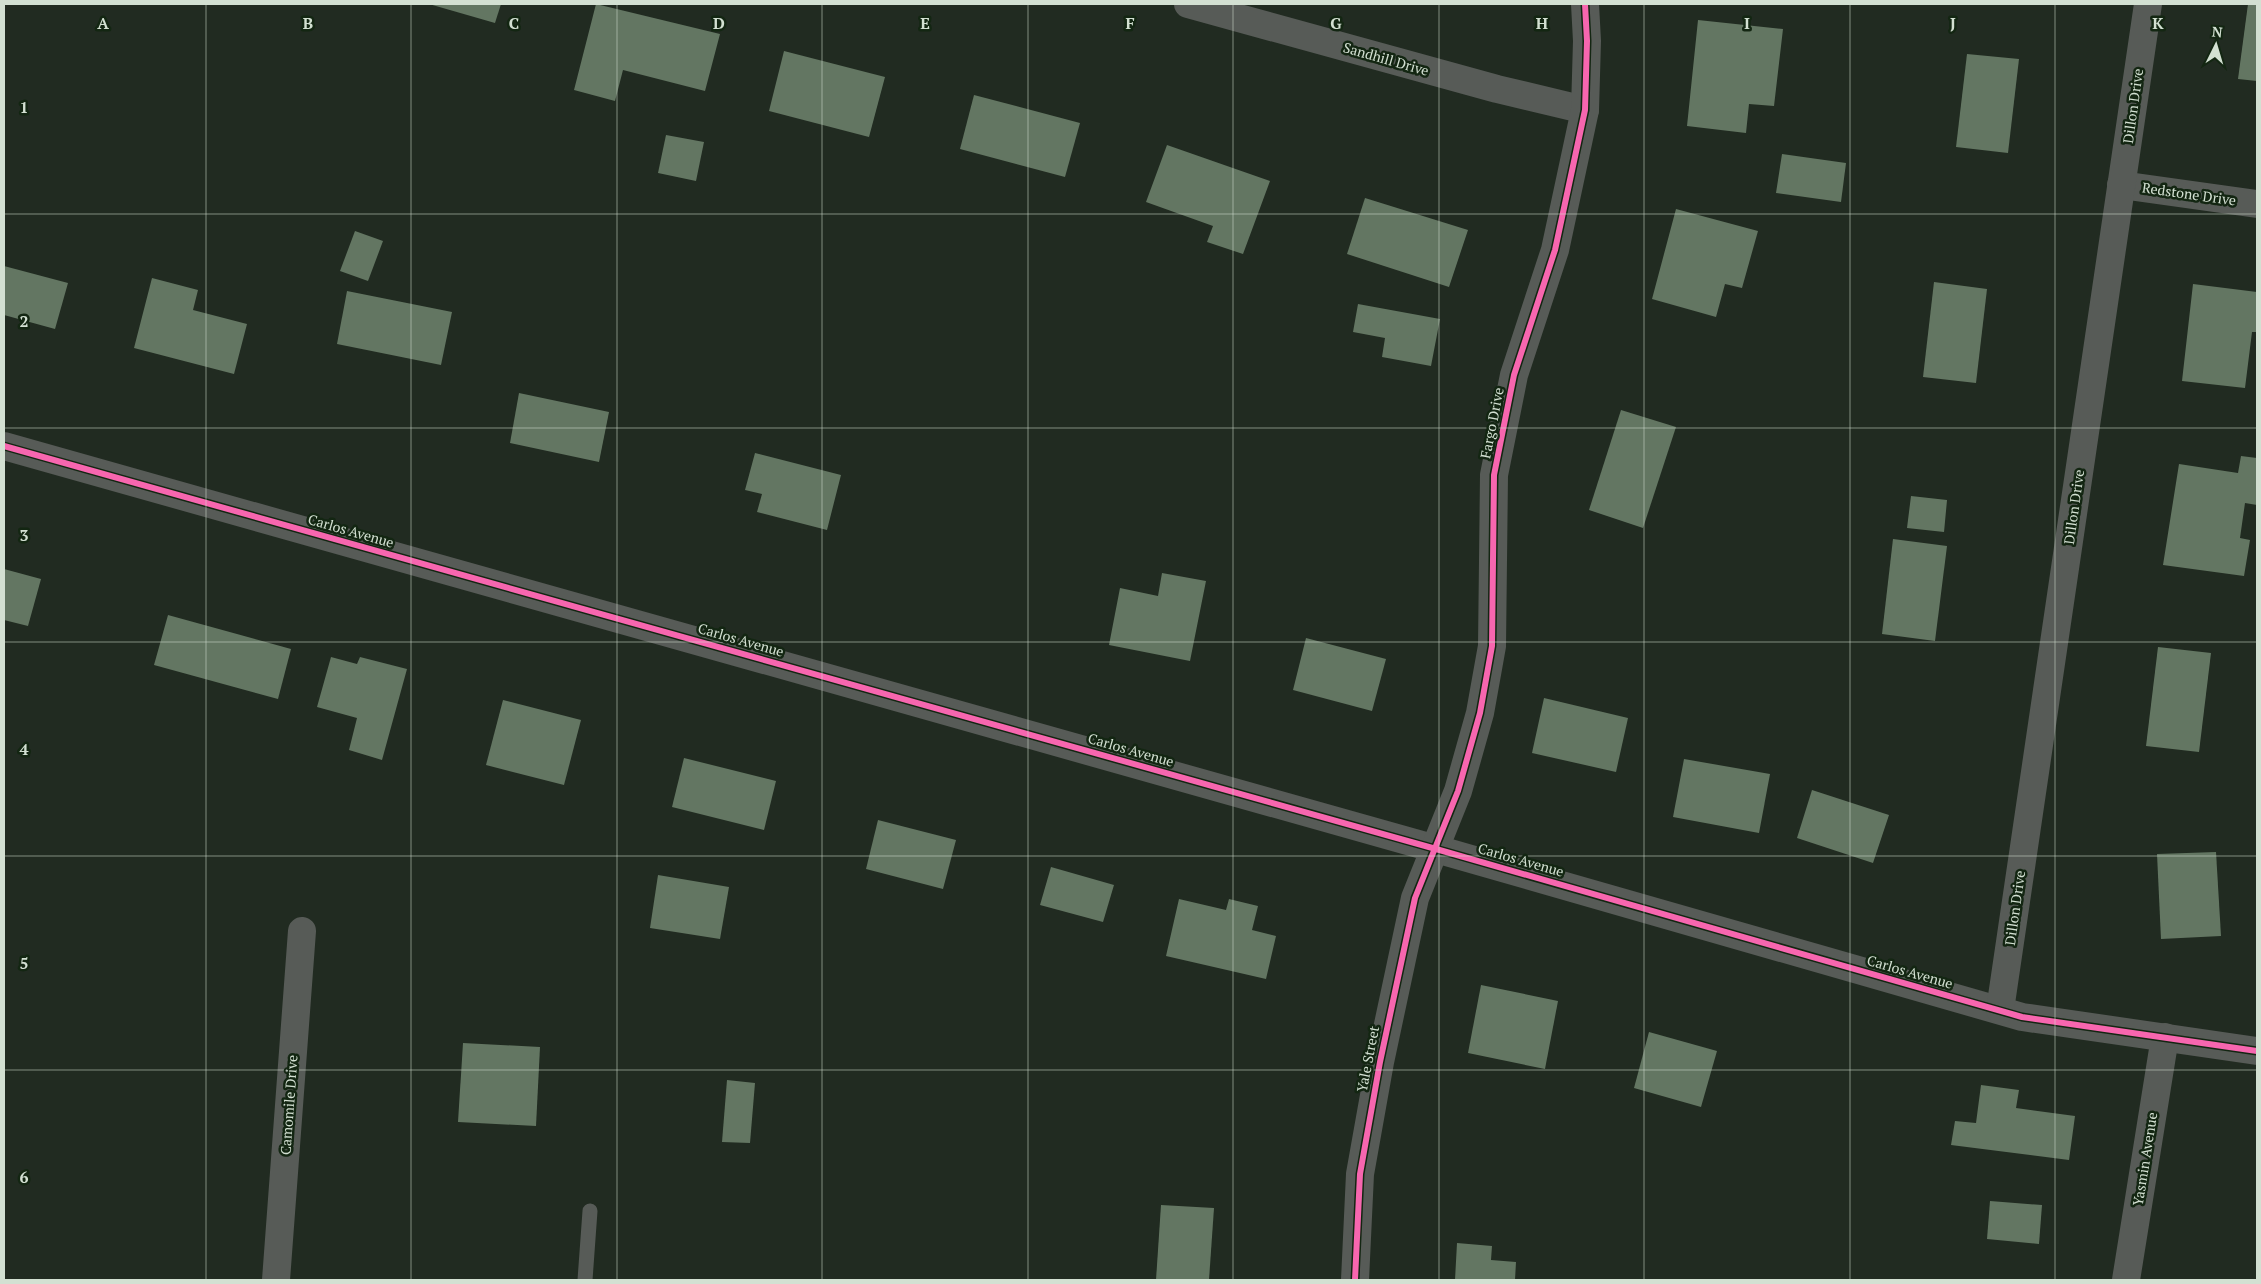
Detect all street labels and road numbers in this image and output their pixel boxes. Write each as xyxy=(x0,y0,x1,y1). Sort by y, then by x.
street label: Sandhill Drive xyxy=(1341,37,1431,80)
street label: Dillon Drive xyxy=(2118,67,2147,145)
street label: Redstone Drive xyxy=(2141,178,2237,209)
street label: Fargo Drive xyxy=(1475,386,1508,460)
street label: Dillon Drive xyxy=(2059,468,2088,546)
street label: Carlos Avenue xyxy=(306,509,396,552)
street label: Carlos Avenue xyxy=(696,618,786,661)
street label: Carlos Avenue xyxy=(1086,728,1176,771)
street label: Carlos Avenue xyxy=(1476,838,1566,881)
street label: Dillon Drive xyxy=(2000,869,2029,947)
street label: Carlos Avenue xyxy=(1865,950,1955,993)
street label: Yale Street xyxy=(1352,1023,1383,1094)
street label: Camomile Drive xyxy=(276,1054,301,1156)
street label: Yasmin Avenue xyxy=(2128,1111,2161,1207)

